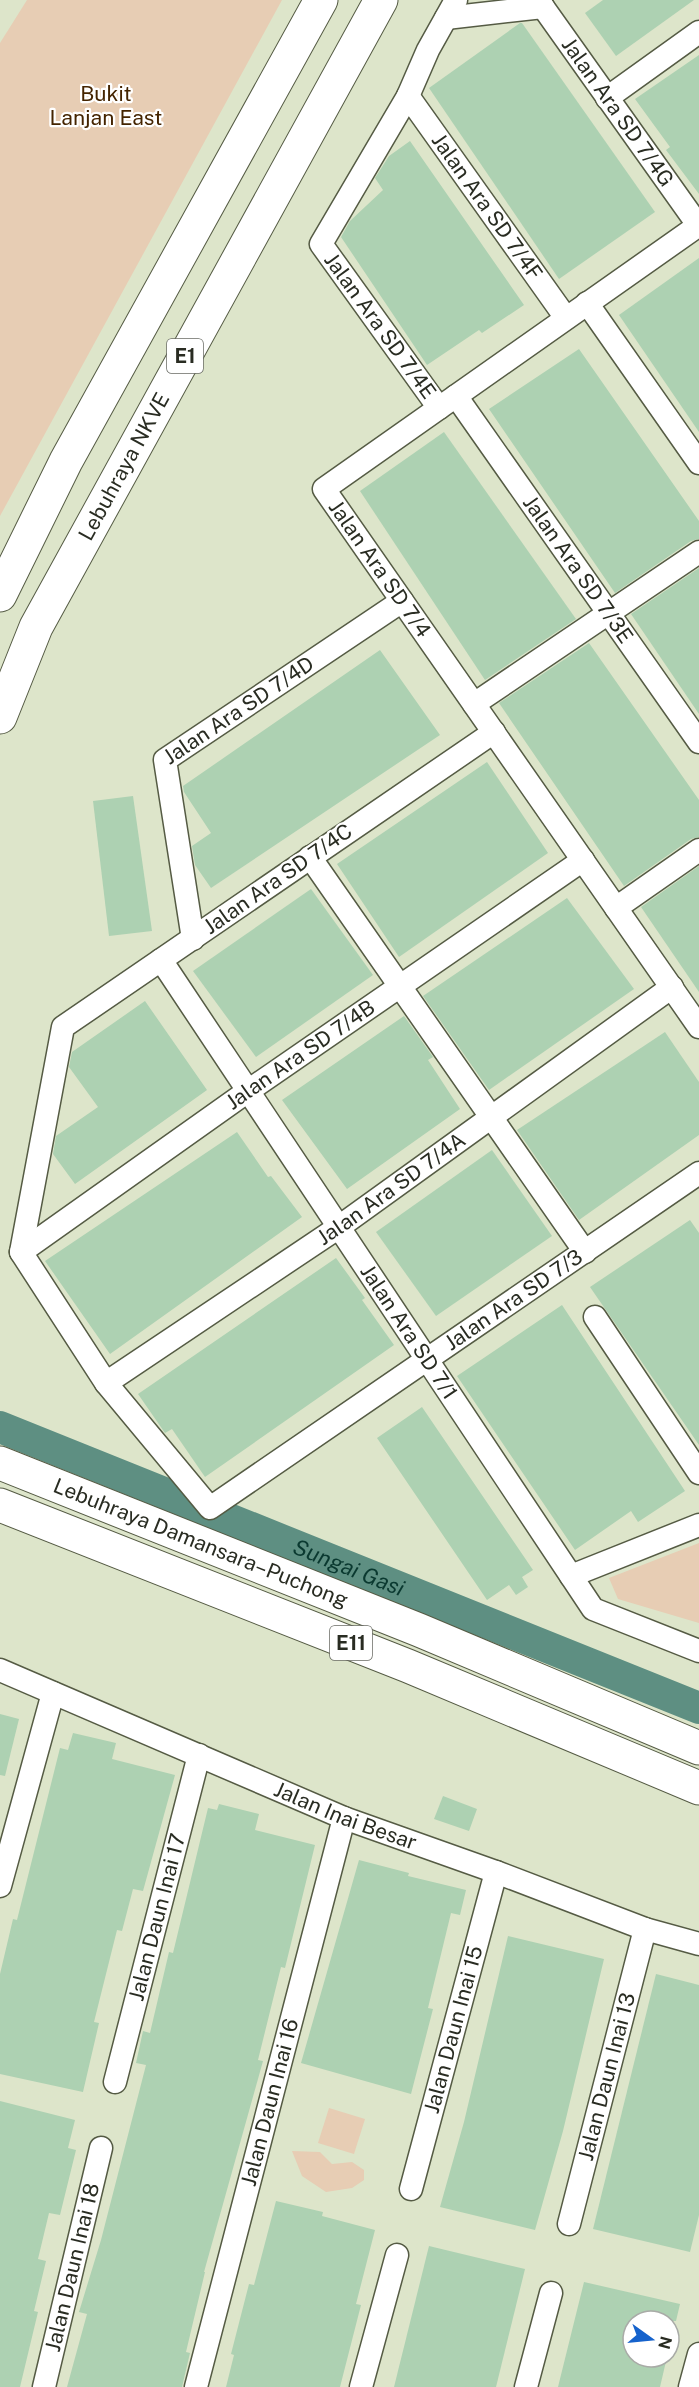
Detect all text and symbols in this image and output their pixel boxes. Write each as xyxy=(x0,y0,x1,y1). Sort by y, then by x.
street label: Jalan Ara SD 7/4G xyxy=(557,33,680,191)
park label: Bukit Lanjan East xyxy=(50,81,162,130)
street label: Jalan Ara SD 7/4F xyxy=(427,128,548,285)
street label: Jalan Ara SD 7/4E xyxy=(319,248,442,404)
road number: E1 xyxy=(167,339,203,373)
street label: Lebuhraya NKVE xyxy=(73,388,175,545)
street label: Jalan Ara SD 7/3E xyxy=(518,491,639,648)
street label: Jalan Ara SD 7/4 xyxy=(324,495,436,642)
street label: Jalan Ara SD 7/4D xyxy=(158,651,318,769)
street label: Jalan Ara SD 7/4C xyxy=(199,818,357,939)
street label: Jalan Ara SD 7/4B xyxy=(221,994,379,1115)
street label: Jalan Ara SD 7/4A xyxy=(312,1127,470,1250)
street label: Jalan Ara SD 7/3 xyxy=(440,1244,587,1355)
street label: Jalan Ara SD 7/1 xyxy=(355,1260,463,1404)
street label: Lebuhraya Damansara–Puchong xyxy=(50,1473,352,1612)
water label: Sungai Gasi xyxy=(289,1533,409,1601)
road number: E11 xyxy=(330,1626,372,1660)
street label: Jalan Inai Besar xyxy=(270,1776,420,1855)
street label: Jalan Daun Inai 17 xyxy=(123,1831,190,2004)
street label: Jalan Daun Inai 15 xyxy=(419,1943,488,2116)
street label: Jalan Daun Inai 13 xyxy=(573,1990,640,2163)
street label: Jalan Daun Inai 16 xyxy=(236,2016,303,2189)
street label: Jalan Daun Inai 18 xyxy=(40,2180,104,2354)
north arrow xyxy=(621,2309,681,2369)
text: N xyxy=(654,2334,676,2351)

